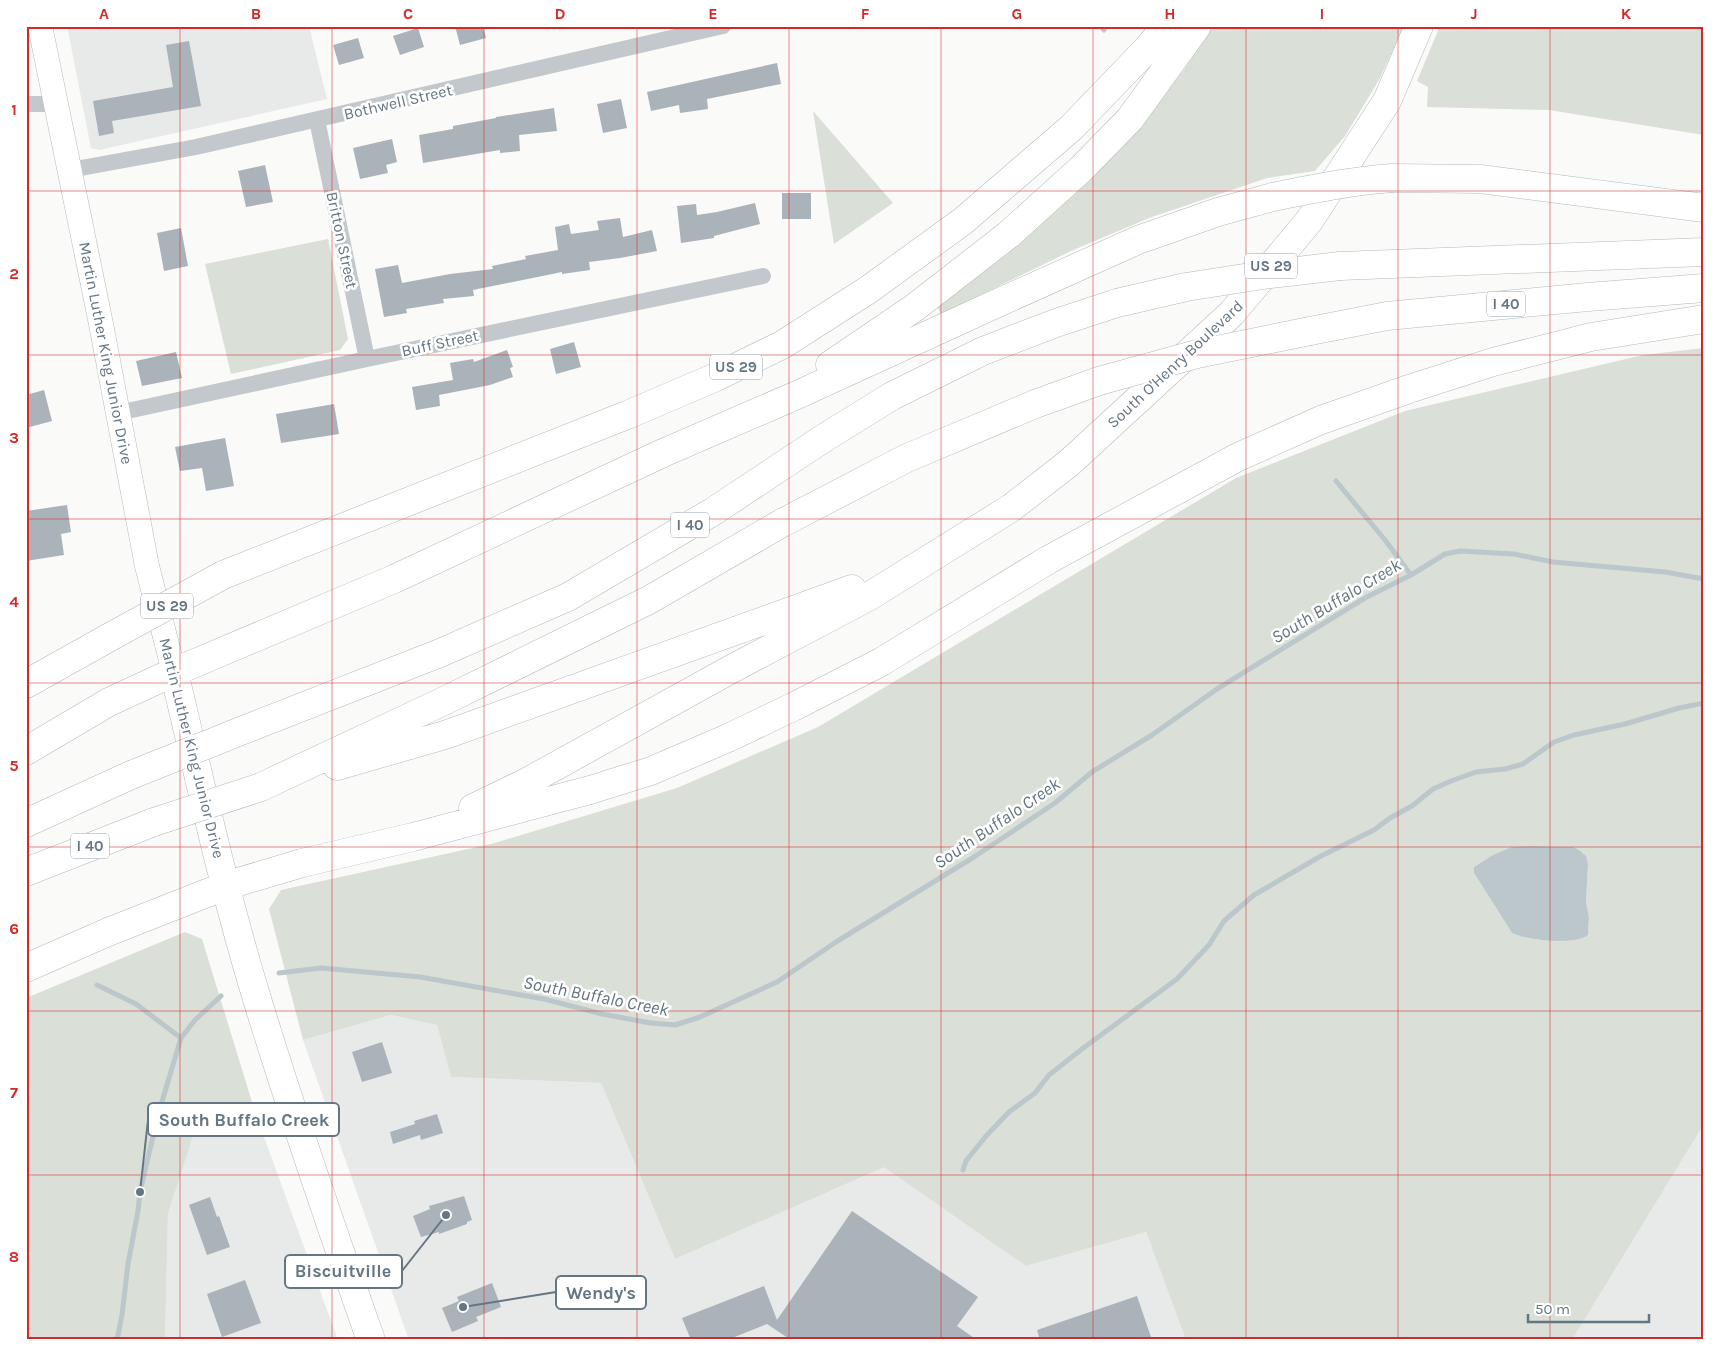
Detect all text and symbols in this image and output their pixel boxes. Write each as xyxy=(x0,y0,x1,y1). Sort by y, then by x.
text: A xyxy=(99,4,109,23)
text: B xyxy=(251,4,261,23)
text: C xyxy=(403,4,413,23)
text: D xyxy=(555,4,566,23)
text: E xyxy=(708,4,718,23)
text: F xyxy=(861,4,870,23)
text: G xyxy=(1012,4,1022,23)
text: H xyxy=(1164,4,1176,23)
text: I xyxy=(1320,4,1324,23)
text: J xyxy=(1470,4,1478,23)
text: K xyxy=(1621,4,1632,23)
street label: Bothwell Street xyxy=(342,80,454,124)
text: 1 xyxy=(11,100,17,119)
street label: Britton Street xyxy=(322,190,362,290)
street label: Martin Luther King Junior Drive xyxy=(75,240,137,466)
road number: US 29 xyxy=(1245,254,1297,278)
text: 2 xyxy=(9,264,19,283)
road number: I 40 xyxy=(1487,292,1525,316)
street label: South O'Henry Boulevard xyxy=(1103,296,1247,432)
street label: Buff Street xyxy=(400,326,480,360)
road number: US 29 xyxy=(710,354,762,380)
text: 3 xyxy=(9,428,19,447)
road number: I 40 xyxy=(671,512,709,538)
water label: South Buffalo Creek xyxy=(1267,553,1406,648)
text: 4 xyxy=(9,592,19,611)
road number: US 29 xyxy=(141,594,193,618)
street label: Martin Luther King Junior Drive xyxy=(155,636,229,860)
text: 5 xyxy=(9,756,19,775)
water label: South Buffalo Creek xyxy=(930,772,1065,873)
road number: I 40 xyxy=(71,834,109,858)
text: 6 xyxy=(9,919,19,938)
water label: South Buffalo Creek xyxy=(522,971,671,1021)
text: 7 xyxy=(10,1083,18,1102)
callout: South Buffalo Creek xyxy=(148,1103,339,1136)
text: South Buffalo Creek xyxy=(159,1109,330,1131)
text: 8 xyxy=(9,1247,19,1266)
callout: Biscuitville xyxy=(285,1255,402,1288)
text: Biscuitville xyxy=(295,1260,391,1282)
callout: Wendy's xyxy=(556,1276,646,1309)
text: Wendy's xyxy=(566,1282,636,1304)
scale bar xyxy=(1528,1291,1649,1323)
text: 50 m xyxy=(1535,1300,1570,1318)

